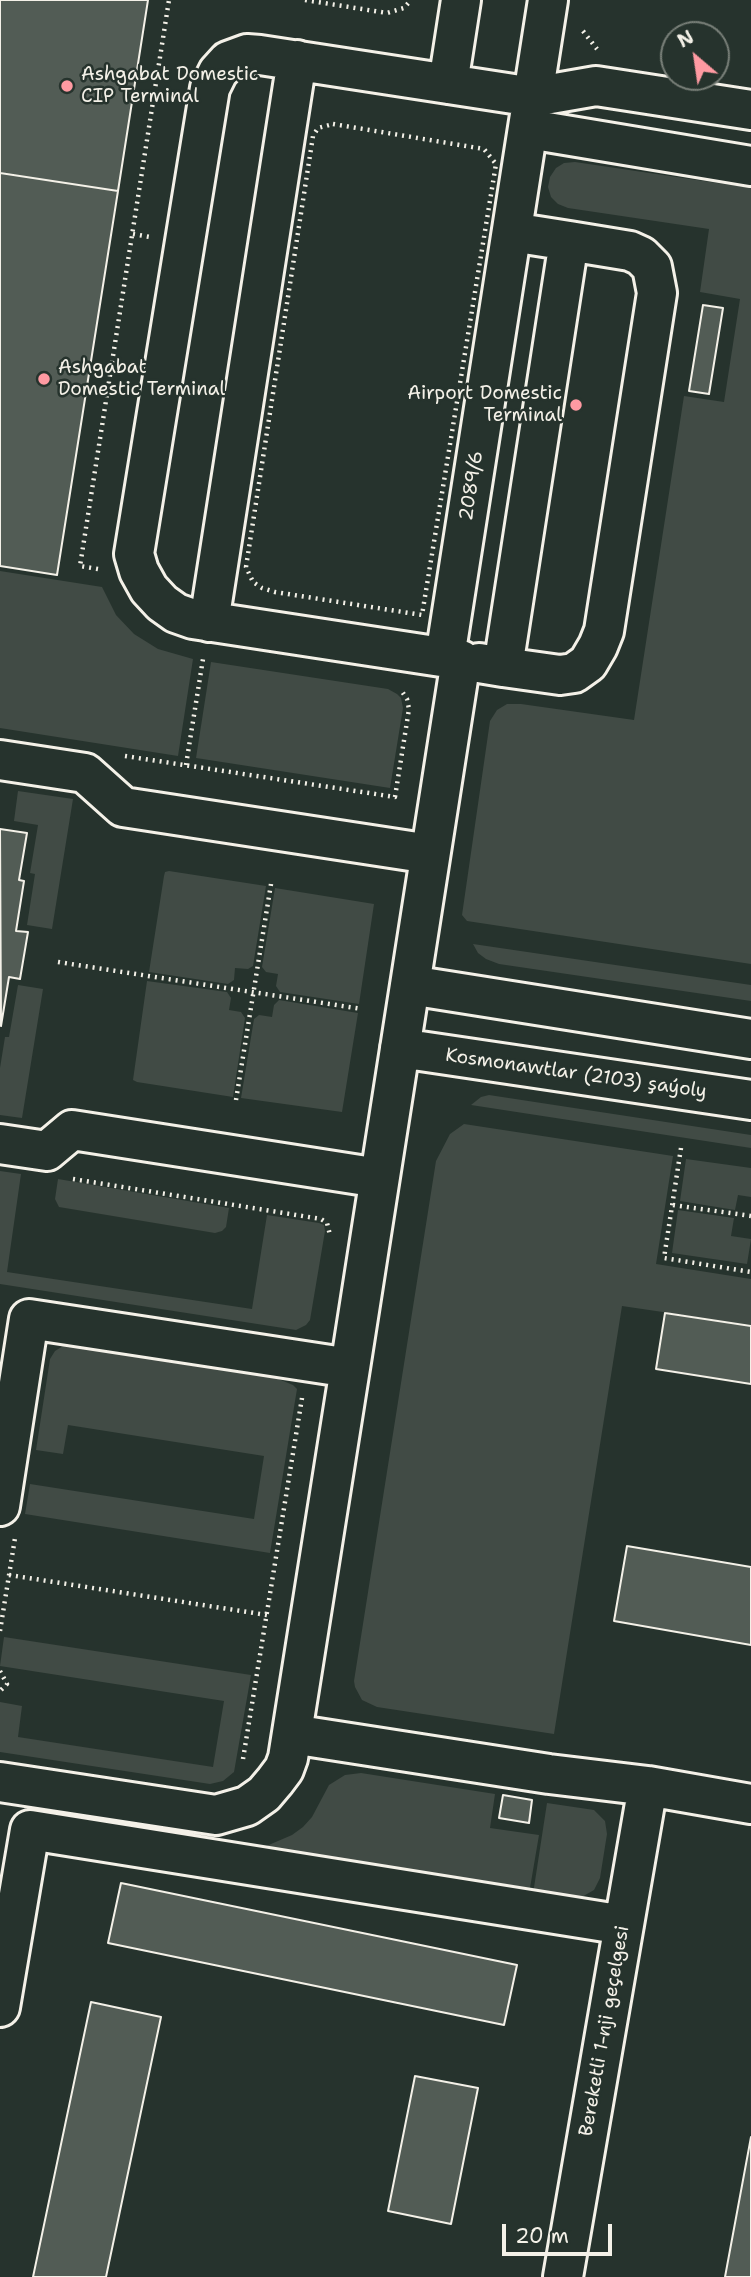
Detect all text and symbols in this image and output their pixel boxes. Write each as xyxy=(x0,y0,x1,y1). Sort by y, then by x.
north arrow xyxy=(660,21,730,91)
text: N xyxy=(673,24,698,54)
place label: Ashgabat Domestic CIP Terminal xyxy=(81,64,258,108)
marker: Ashgabat Domestic CIP Terminal xyxy=(59,78,75,94)
place label: Ashgabat Domestic Terminal xyxy=(58,357,225,401)
marker: Ashgabat Domestic Terminal xyxy=(36,371,52,387)
place label: Airport Domestic Terminal xyxy=(407,383,562,427)
marker: Airport Domestic Terminal xyxy=(568,397,584,413)
street label: 2089/6 xyxy=(455,449,489,523)
street label: Kosmonawtlar (2103) şaýoly xyxy=(444,1044,708,1104)
street label: Bereketli 1-nji geçelgesi xyxy=(575,1924,635,2138)
scale bar xyxy=(506,2210,616,2254)
text: 20 m xyxy=(515,2222,569,2250)

